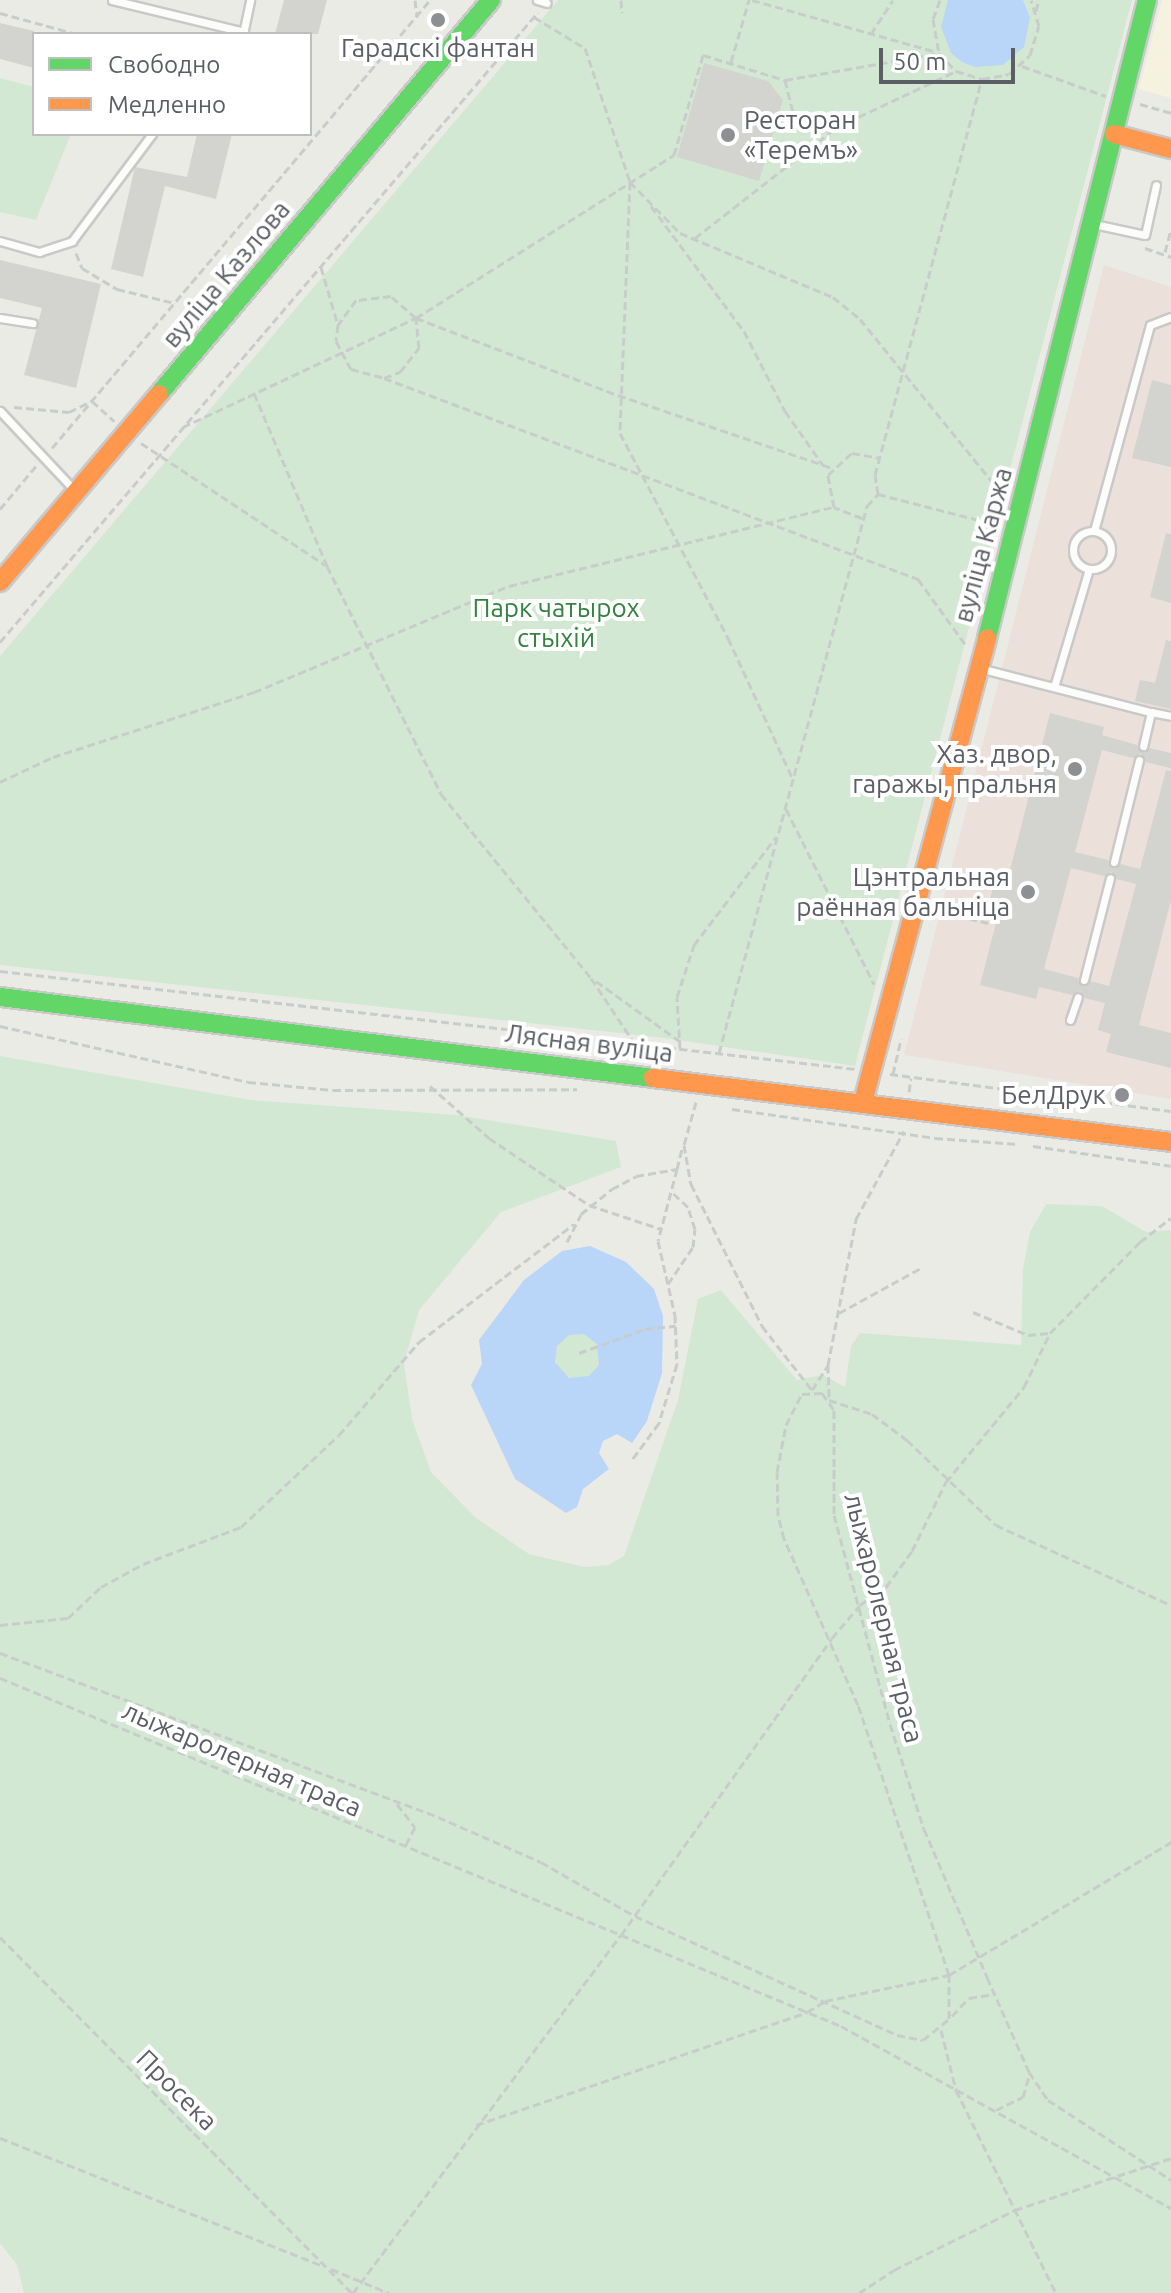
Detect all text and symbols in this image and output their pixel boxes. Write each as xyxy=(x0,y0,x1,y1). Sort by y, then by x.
marker: Гарадскі фантан xyxy=(429,11,447,29)
legend xyxy=(32,32,312,136)
place label: Гарадскі фантан xyxy=(341,32,535,64)
scale bar xyxy=(883,32,1019,82)
text: 50 m xyxy=(893,48,946,75)
text: Свободно xyxy=(108,51,220,78)
text: Медленно xyxy=(108,91,226,118)
place label: Ресторан «Теремъ» xyxy=(744,104,858,166)
marker: Ресторан «Теремъ» xyxy=(719,126,737,144)
street label: вуліца Казлова xyxy=(155,194,297,354)
street label: вуліца Каржа xyxy=(947,464,1019,626)
park label: Парк чатырох стыхій xyxy=(472,592,640,654)
place label: Хаз. двор, гаражы, пральня xyxy=(852,738,1057,800)
marker: Хаз. двор, гаражы, пральня xyxy=(1064,758,1086,780)
place label: Цэнтральная раённая бальніца xyxy=(796,861,1010,922)
marker: Цэнтральная раённая бальніца xyxy=(1017,881,1039,903)
street label: Лясная вуліца xyxy=(503,1017,675,1069)
place label: БелДрук xyxy=(1001,1079,1106,1111)
marker: БелДрук xyxy=(1113,1086,1131,1104)
street label: лыжаролерная траса xyxy=(838,1490,930,1746)
street label: лыжаролерная траса xyxy=(118,1695,366,1823)
street label: Просека xyxy=(130,2043,224,2137)

